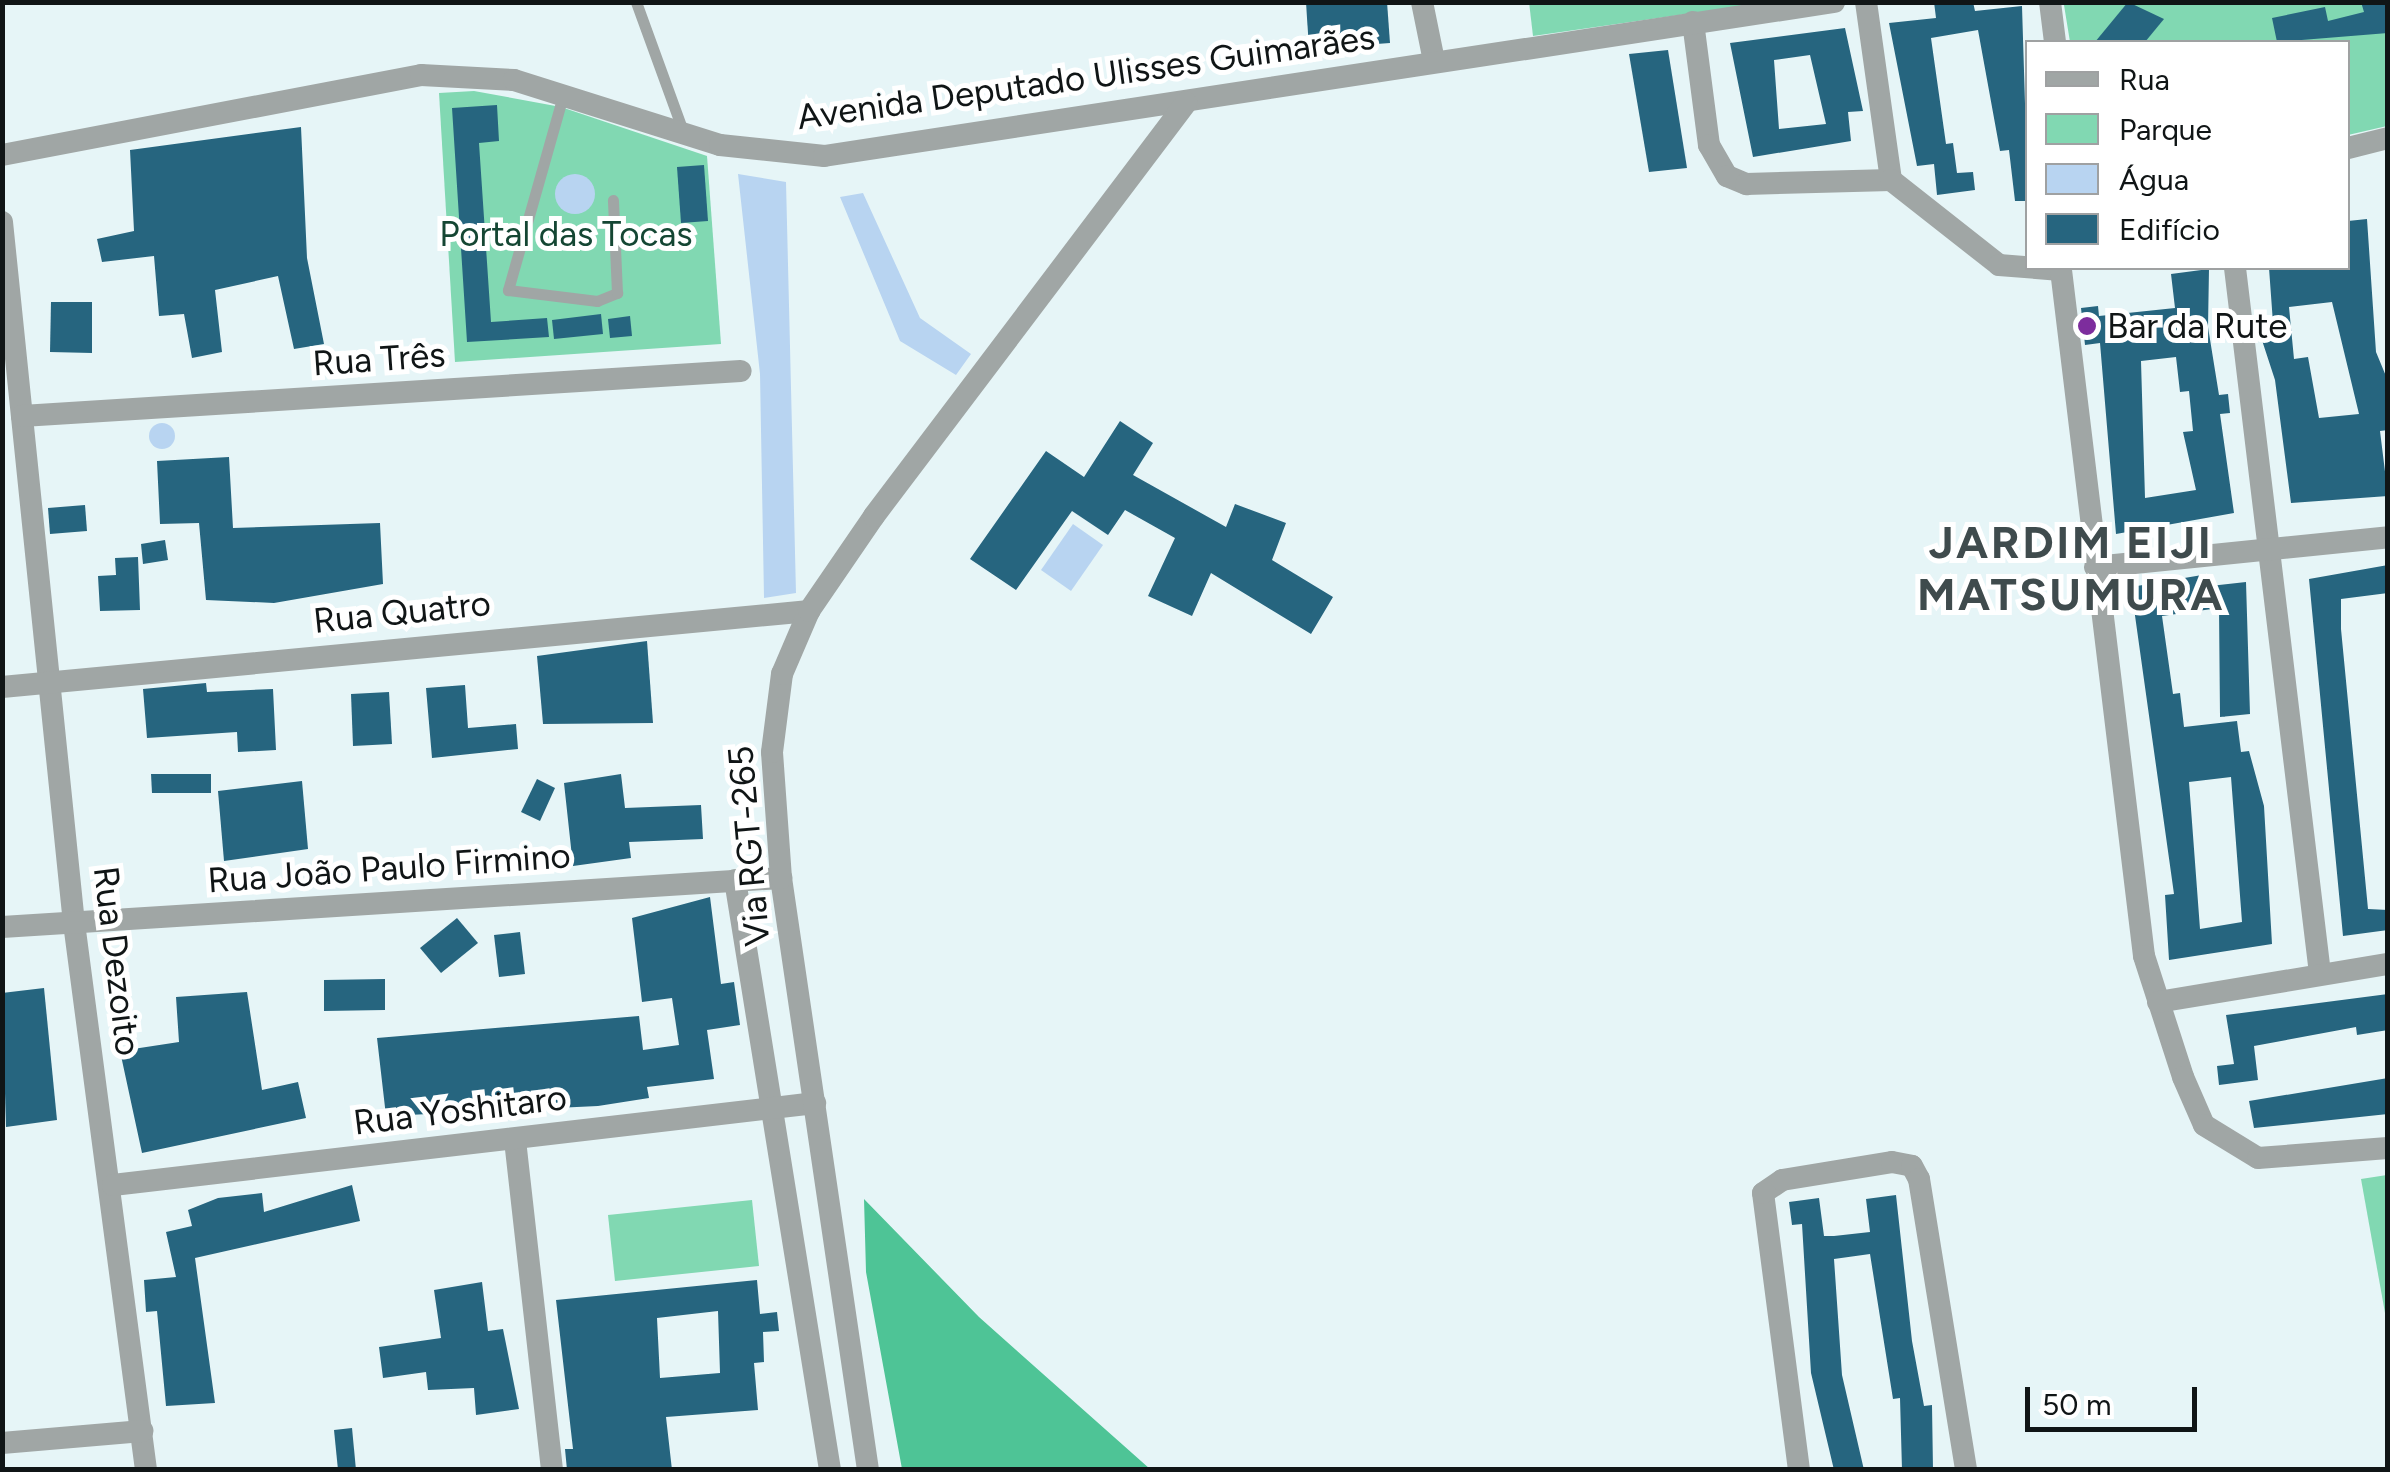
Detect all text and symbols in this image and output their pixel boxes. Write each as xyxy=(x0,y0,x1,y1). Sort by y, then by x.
street label: Avenida Deputado Ulisses Guimarães xyxy=(794,16,1378,138)
legend xyxy=(2025,40,2350,270)
text: Rua xyxy=(2119,61,2170,98)
text: Parque xyxy=(2119,111,2212,148)
text: Água xyxy=(2119,161,2189,198)
text: Edifício xyxy=(2119,211,2220,248)
park label: Portal das Tocas xyxy=(439,213,693,255)
place label: Bar da Rute xyxy=(2107,305,2287,347)
marker: Bar da Rute xyxy=(2076,315,2098,337)
street label: Rua Três xyxy=(311,333,447,385)
district label: JARDIM EIJI MATSUMURA xyxy=(1917,516,2225,622)
street label: Rua Quatro xyxy=(311,582,493,642)
street label: Via RGT-265 xyxy=(719,744,779,948)
street label: Rua João Paulo Firmino xyxy=(206,834,572,902)
street label: Rua Dezoito xyxy=(85,864,149,1058)
street label: Rua Yoshitaro xyxy=(351,1076,569,1144)
scale bar xyxy=(2030,1367,2202,1429)
text: 50 m xyxy=(2042,1386,2111,1423)

